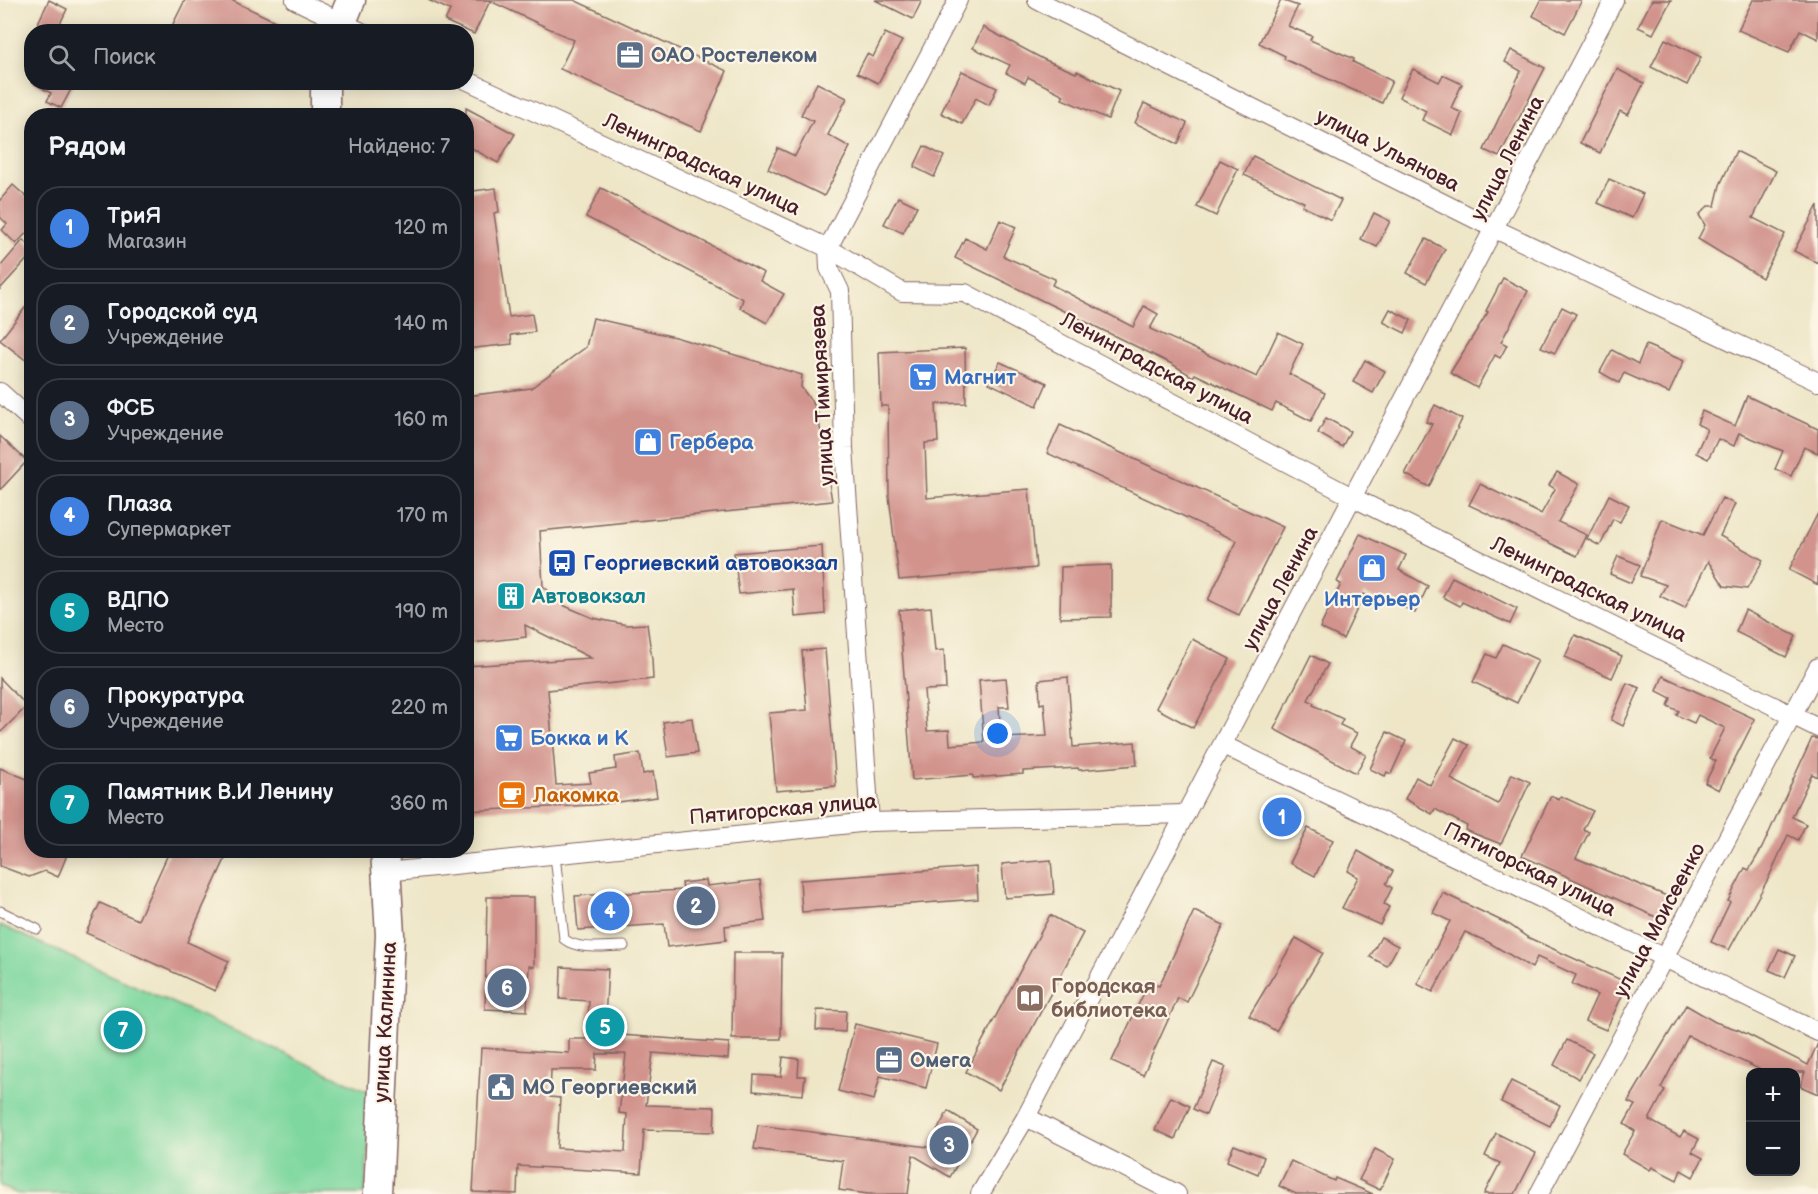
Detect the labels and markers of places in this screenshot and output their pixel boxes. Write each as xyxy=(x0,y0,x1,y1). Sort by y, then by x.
office icon: ОАО Ростелеком xyxy=(614,39,646,71)
place label: ОАО Ростелеком xyxy=(651,43,818,68)
supermarket icon: Магнит xyxy=(907,361,939,393)
place label: Магнит xyxy=(944,365,1016,390)
shop icon: Гербера xyxy=(632,426,664,458)
place label: Гербера xyxy=(669,430,754,455)
bus stop icon: Георгиевский автовокзал xyxy=(546,547,578,579)
place label: Георгиевский автовокзал xyxy=(583,551,838,576)
shop icon: Интерьер xyxy=(1356,552,1388,584)
building icon: Автовокзал xyxy=(495,580,527,612)
place label: Автовокзал xyxy=(531,584,646,609)
place label: Интерьер xyxy=(1324,587,1421,612)
supermarket icon: Бокка и К xyxy=(493,722,525,754)
place label: Бокка и К xyxy=(530,726,629,751)
cafe icon: Лакомка xyxy=(496,779,528,811)
place label: Лакомка xyxy=(532,783,620,808)
pin: 1 xyxy=(1262,794,1302,840)
pin: 2 xyxy=(676,884,716,928)
pin: 4 xyxy=(590,888,630,934)
pin: 6 xyxy=(488,966,526,1010)
place label: Городская библиотека xyxy=(1051,974,1168,1023)
library icon: Городская библиотека xyxy=(1014,982,1046,1014)
pin: 5 xyxy=(586,1004,624,1050)
pin: 7 xyxy=(104,1008,142,1052)
office icon: Омега xyxy=(873,1044,905,1076)
place label: Омега xyxy=(910,1048,972,1073)
public building icon: МО Георгиевский xyxy=(485,1071,517,1103)
place label: МО Георгиевский xyxy=(522,1075,697,1100)
pin: 3 xyxy=(930,1122,968,1168)

